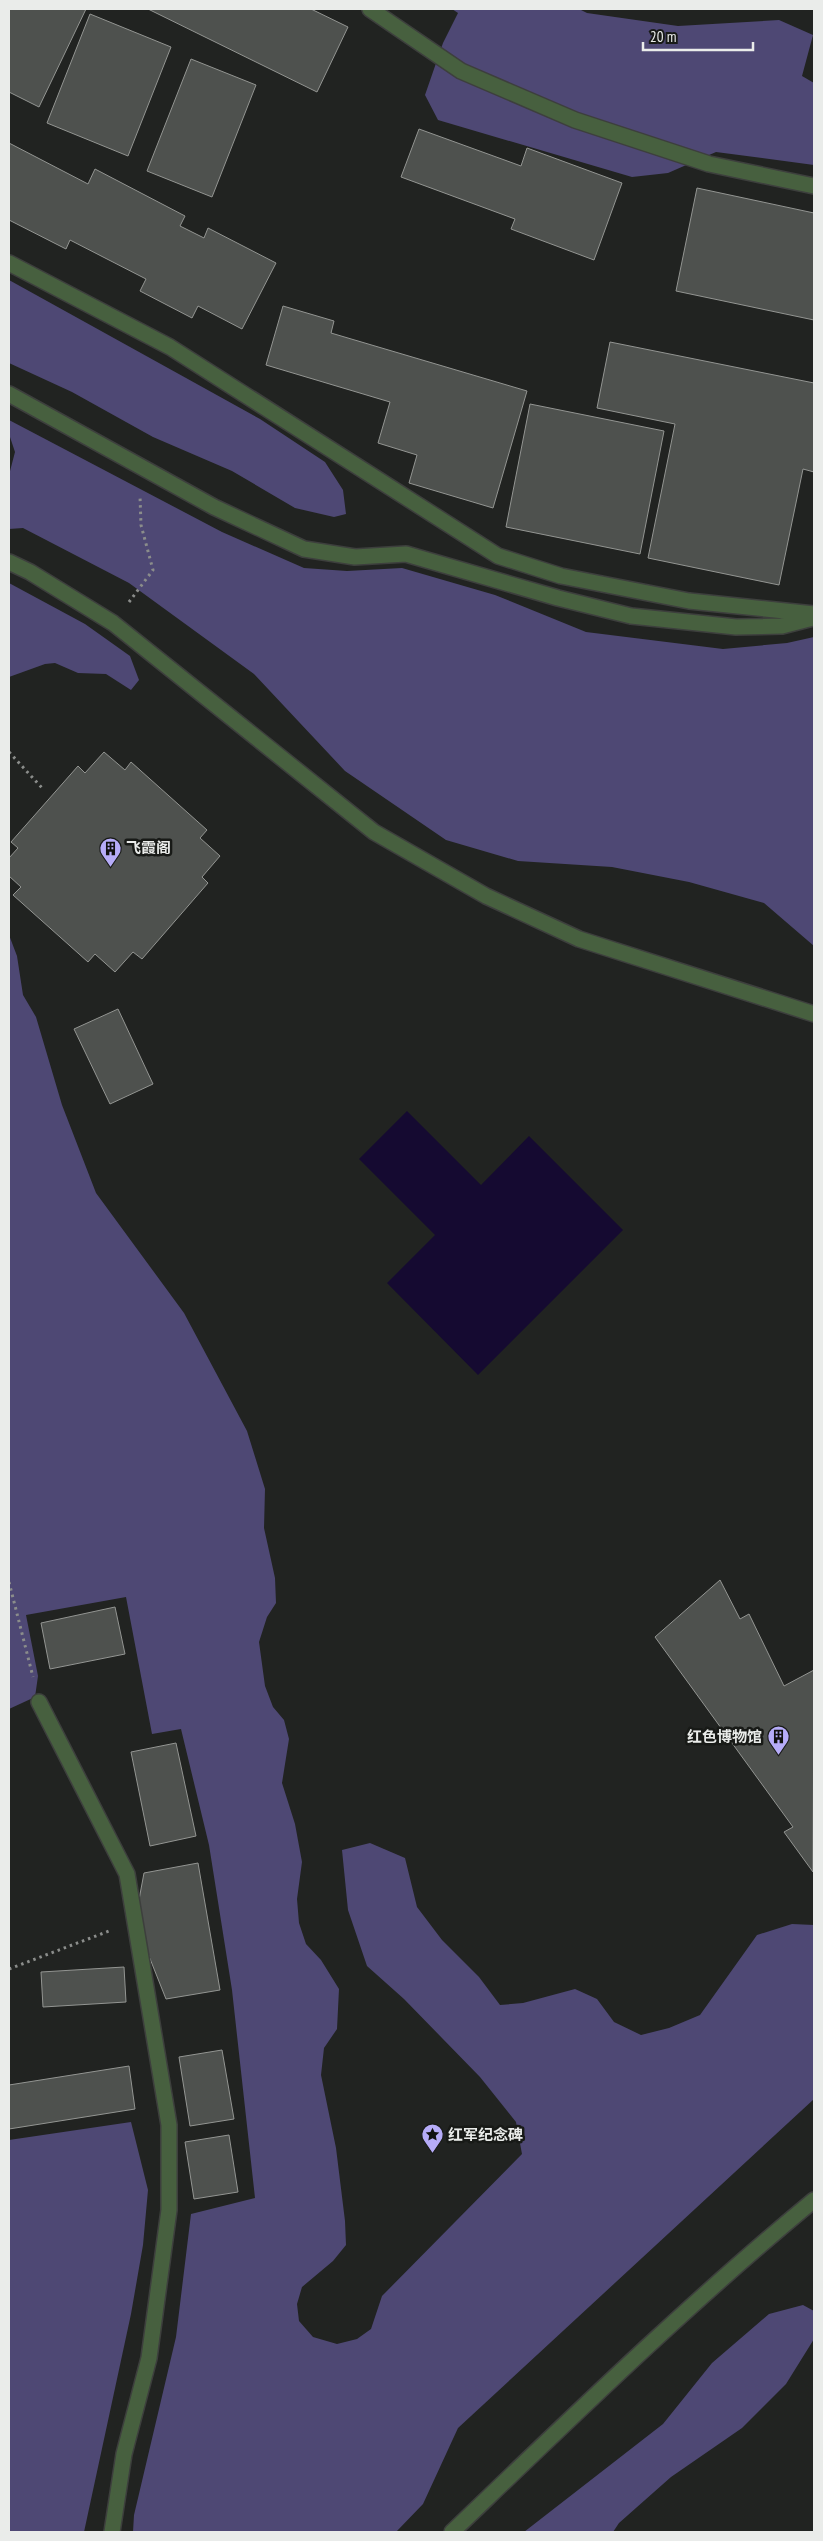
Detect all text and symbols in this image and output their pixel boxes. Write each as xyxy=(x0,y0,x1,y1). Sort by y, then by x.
scale bar xyxy=(643,20,753,52)
text: 20 m xyxy=(650,27,676,46)
building icon: 飞霞阁 xyxy=(98,836,122,867)
place label: 飞霞阁 xyxy=(126,838,171,857)
building icon: 红色博物馆 xyxy=(766,1725,790,1756)
place label: 红色博物馆 xyxy=(687,1727,762,1746)
place icon: 红军纪念碑 xyxy=(420,2123,444,2154)
place label: 红军纪念碑 xyxy=(448,2125,523,2144)

